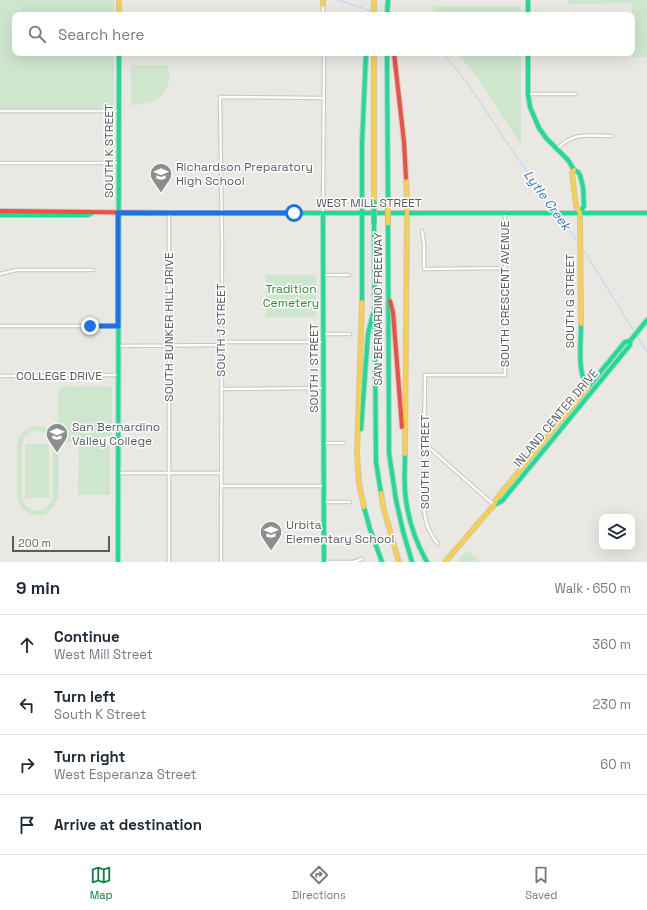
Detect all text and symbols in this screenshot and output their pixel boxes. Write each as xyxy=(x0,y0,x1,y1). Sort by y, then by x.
search box xyxy=(12,12,635,56)
icon: search xyxy=(26,23,48,45)
text: Search here xyxy=(58,25,144,44)
street label: SOUTH K STREET xyxy=(101,104,117,198)
place label: Richardson Preparatory High School xyxy=(176,159,313,189)
school or university icon: Richardson Preparatory High School xyxy=(148,161,174,194)
water label: Lytle Creek xyxy=(520,167,576,235)
street label: WEST MILL STREET xyxy=(316,195,422,211)
route start xyxy=(285,204,303,222)
street label: SOUTH CRESCENT AVENUE xyxy=(497,220,513,367)
street label: SAN BERNARDINO FREEWAY xyxy=(370,232,386,385)
street label: SOUTH BUNKER HILL DRIVE xyxy=(161,252,177,402)
street label: SOUTH G STREET xyxy=(562,254,578,348)
park label: Tradition Cemetery xyxy=(263,281,319,311)
street label: SOUTH J STREET xyxy=(213,283,229,377)
route end xyxy=(81,317,99,335)
street label: SOUTH I STREET xyxy=(306,323,322,413)
street label: INLAND CENTER DRIVE xyxy=(510,365,602,470)
street label: COLLEGE DRIVE xyxy=(16,368,102,384)
street label: SOUTH H STREET xyxy=(417,415,433,509)
place label: San Bernardino Valley College xyxy=(72,419,160,449)
school or university icon: San Bernardino Valley College xyxy=(44,421,70,454)
map controls xyxy=(599,514,635,550)
button: layers xyxy=(599,514,635,550)
place label: Urbita Elementary School xyxy=(286,517,394,547)
school or university icon: Urbita Elementary School xyxy=(258,519,284,552)
scale bar xyxy=(12,534,110,553)
text: 200 m xyxy=(18,536,51,550)
text: 9 min xyxy=(16,577,60,599)
text: Walk · 650 m xyxy=(554,580,631,597)
text: Continue xyxy=(54,627,120,646)
icon: ahead xyxy=(16,634,38,656)
text: 360 m xyxy=(592,636,631,653)
text: West Mill Street xyxy=(54,646,153,663)
text: Turn left xyxy=(54,687,116,706)
icon: left xyxy=(16,694,38,716)
text: 230 m xyxy=(593,696,631,713)
text: South K Street xyxy=(54,706,146,723)
text: Turn right xyxy=(54,747,125,766)
icon: right xyxy=(16,754,38,776)
text: 60 m xyxy=(600,756,631,773)
text: West Esperanza Street xyxy=(54,766,197,783)
icon: arrive xyxy=(16,814,38,836)
text: Arrive at destination xyxy=(54,815,202,834)
tab: Map xyxy=(90,864,113,902)
tab: Directions xyxy=(292,864,346,902)
tab: Saved xyxy=(525,864,557,902)

